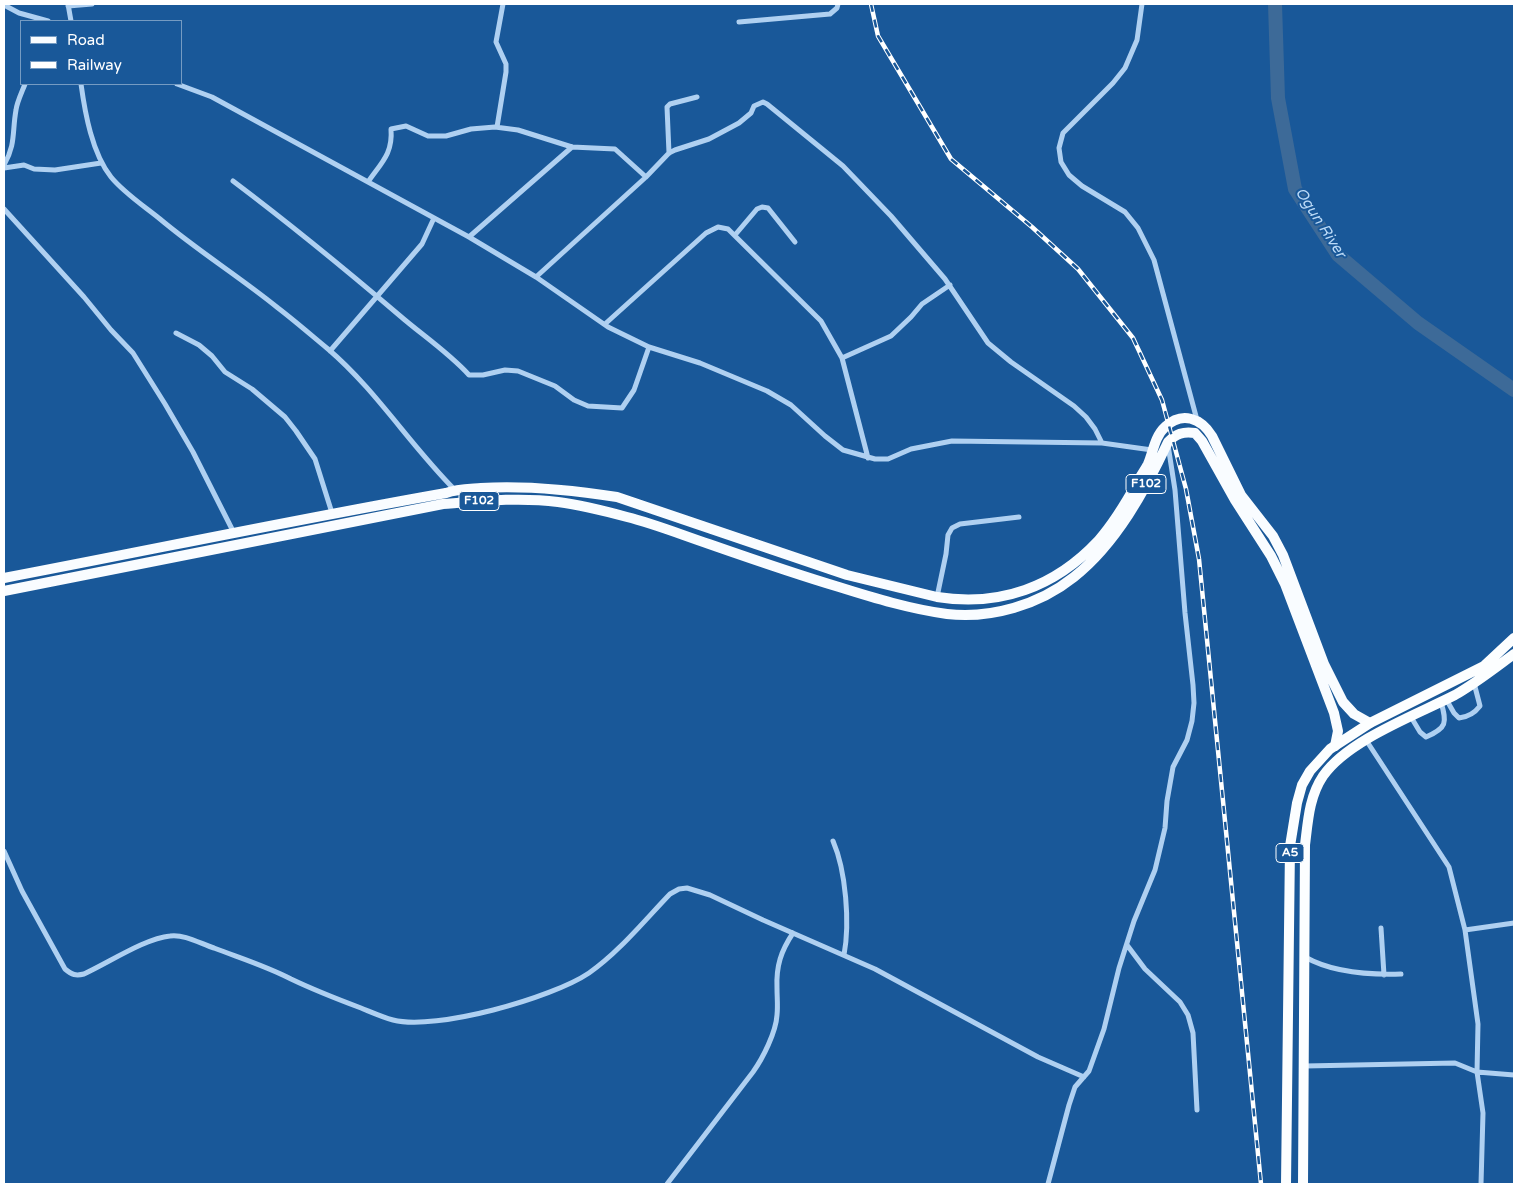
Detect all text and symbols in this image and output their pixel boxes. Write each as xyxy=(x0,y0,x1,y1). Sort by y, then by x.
legend xyxy=(20,20,182,85)
text: Road xyxy=(67,31,105,49)
text: Railway xyxy=(67,56,122,74)
water label: Ogun River xyxy=(1291,185,1349,261)
road number: F102 xyxy=(1126,474,1166,494)
road number: F102 xyxy=(459,492,499,511)
road number: A5 xyxy=(1276,844,1304,862)

